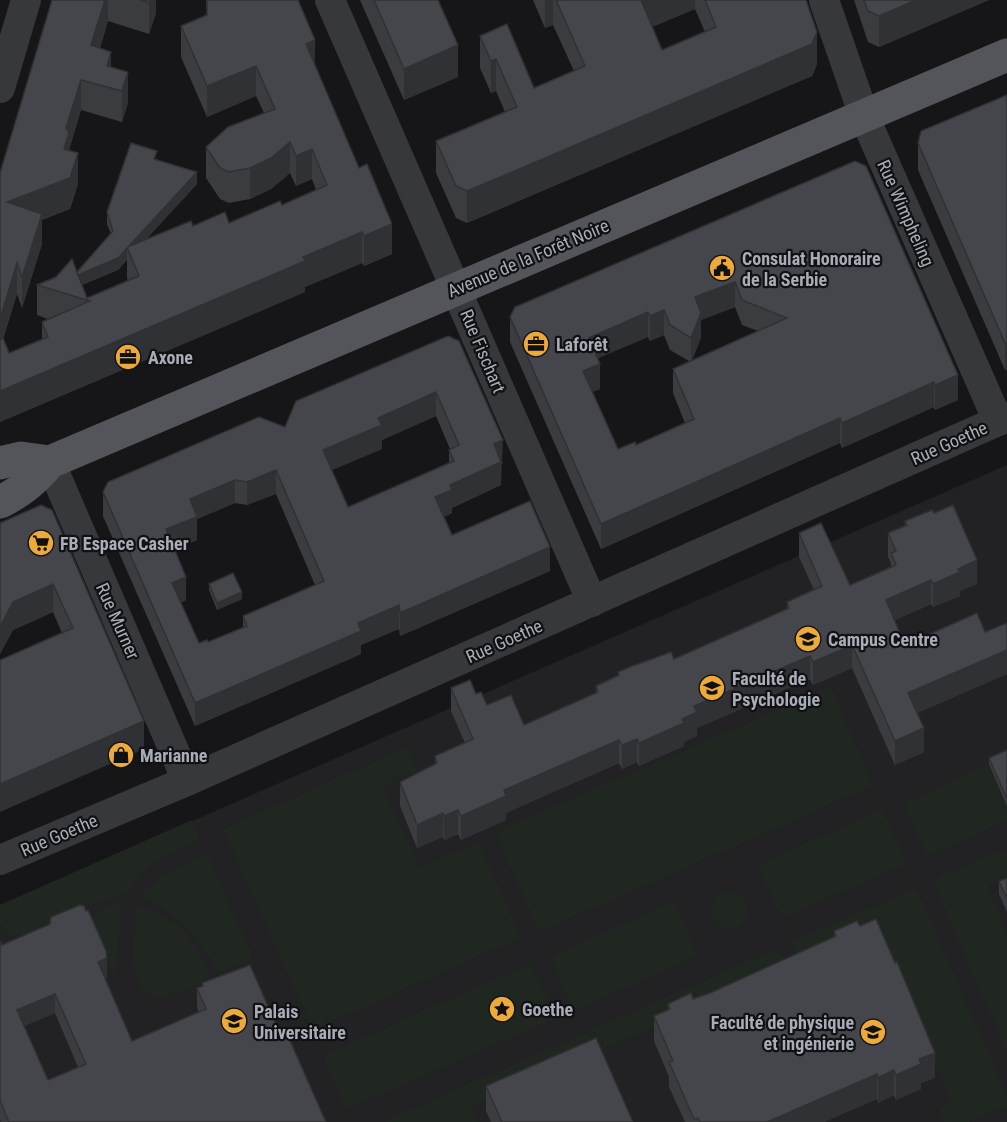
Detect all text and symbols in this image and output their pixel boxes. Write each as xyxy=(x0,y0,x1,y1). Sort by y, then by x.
street label: Rue Wimpheling xyxy=(873,157,939,269)
street label: Avenue de la Forêt Noire xyxy=(444,215,612,301)
place label: Consulat Honoraire de la Serbie xyxy=(742,248,881,290)
public building icon: Consulat Honoraire de la Serbie xyxy=(707,253,737,283)
street label: Rue Fischart xyxy=(456,306,510,396)
office icon: Laforêt xyxy=(521,329,551,359)
place label: Laforêt xyxy=(556,334,608,355)
office icon: Axone xyxy=(113,342,143,372)
place label: Axone xyxy=(148,347,193,368)
street label: Rue Goethe xyxy=(908,417,990,469)
supermarket icon: FB Espace Casher xyxy=(26,528,56,558)
place label: FB Espace Casher xyxy=(60,533,189,554)
street label: Rue Murner xyxy=(92,580,144,663)
street label: Rue Goethe xyxy=(463,615,545,667)
school or university icon: Campus Centre xyxy=(793,624,823,654)
place label: Campus Centre xyxy=(828,629,938,650)
place label: Faculté de Psychologie xyxy=(732,668,820,710)
school or university icon: Faculté de Psychologie xyxy=(697,673,727,703)
shop icon: Marianne xyxy=(106,740,136,770)
place label: Marianne xyxy=(140,745,208,766)
street label: Rue Goethe xyxy=(17,809,101,861)
place icon: Goethe xyxy=(487,994,517,1024)
place label: Goethe xyxy=(522,999,573,1020)
place label: Palais Universitaire xyxy=(254,1001,346,1043)
school or university icon: Palais Universitaire xyxy=(219,1006,249,1036)
place label: Faculté de physique et ingénierie xyxy=(711,1012,854,1054)
school or university icon: Faculté de physique et ingénierie xyxy=(858,1017,888,1047)

